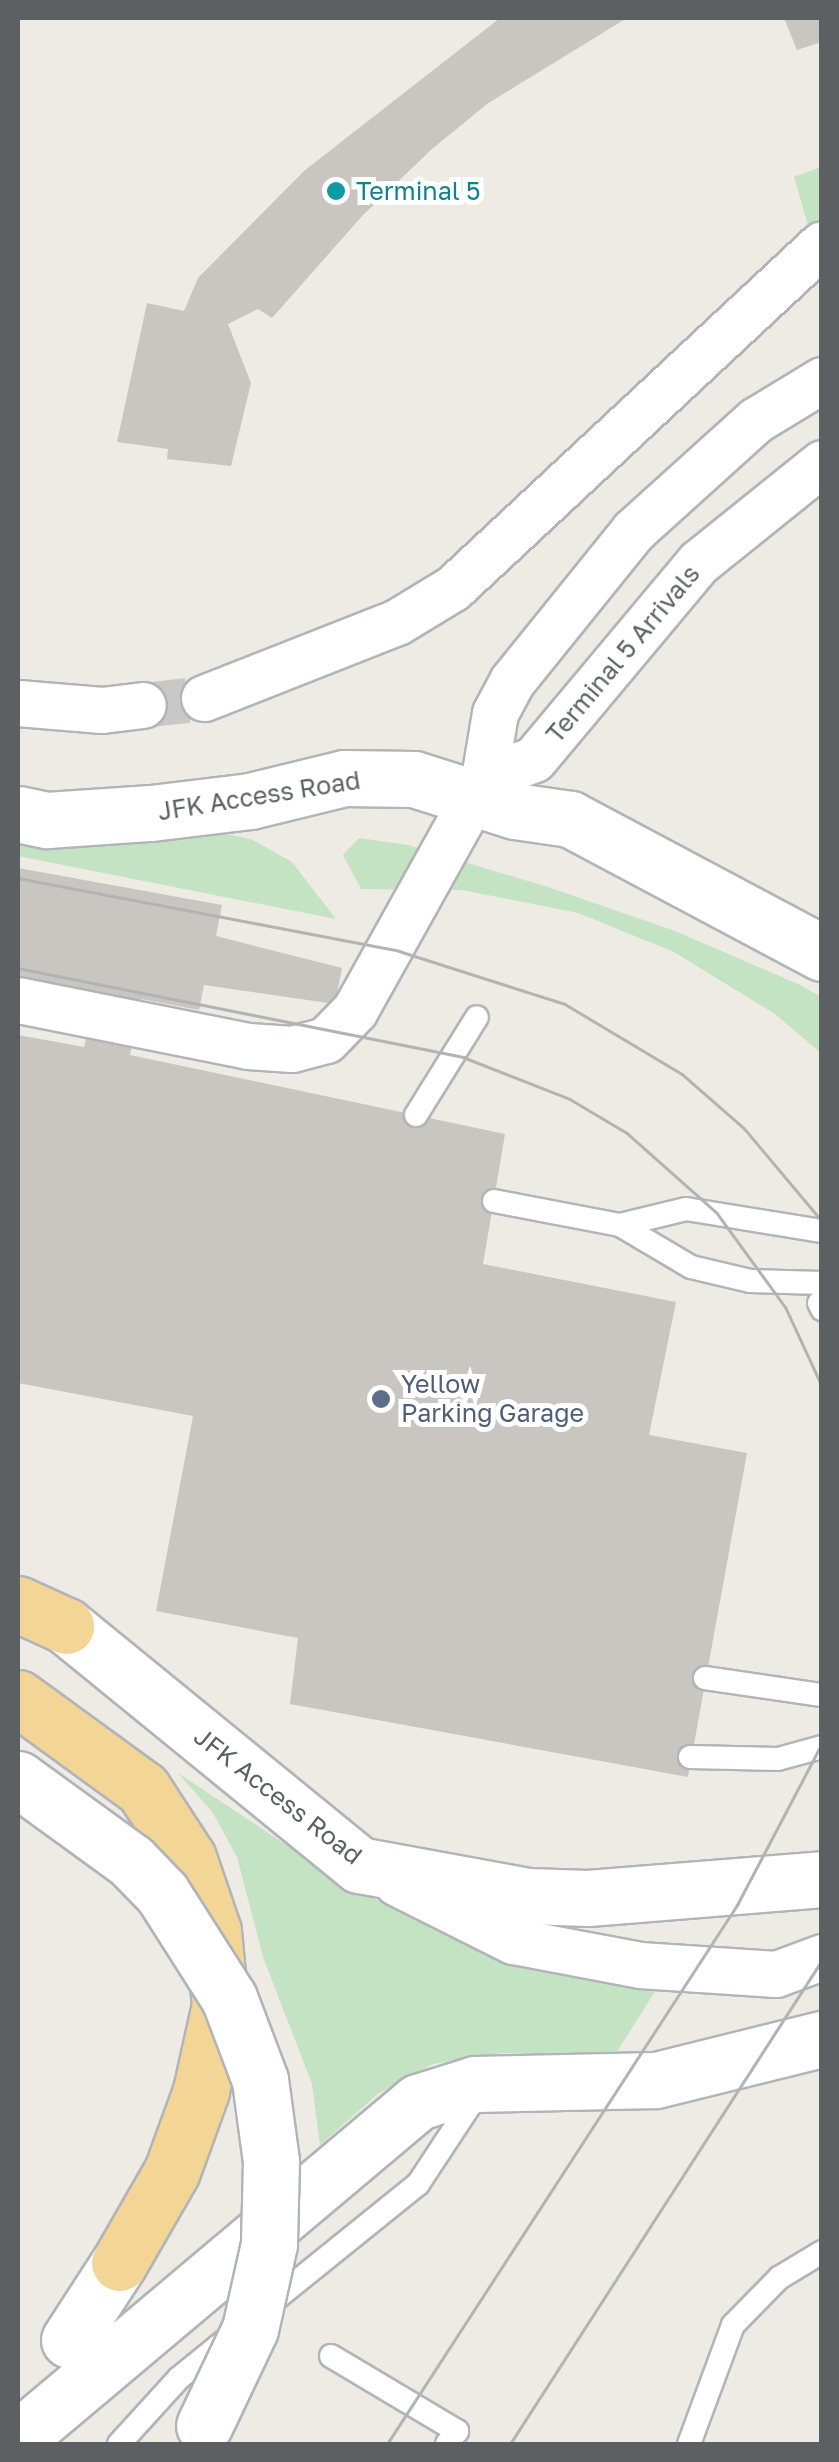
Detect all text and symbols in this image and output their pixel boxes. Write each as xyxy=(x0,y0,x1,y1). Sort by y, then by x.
place label: Terminal 5 xyxy=(356,176,481,206)
marker: Terminal 5 xyxy=(325,180,347,202)
street label: Terminal 5 Arrivals xyxy=(540,559,706,749)
street label: JFK Access Road xyxy=(156,765,362,827)
place label: Yellow Parking Garage xyxy=(401,1370,584,1429)
marker: Yellow Parking Garage xyxy=(370,1388,392,1410)
street label: JFK Access Road xyxy=(188,1721,368,1871)

